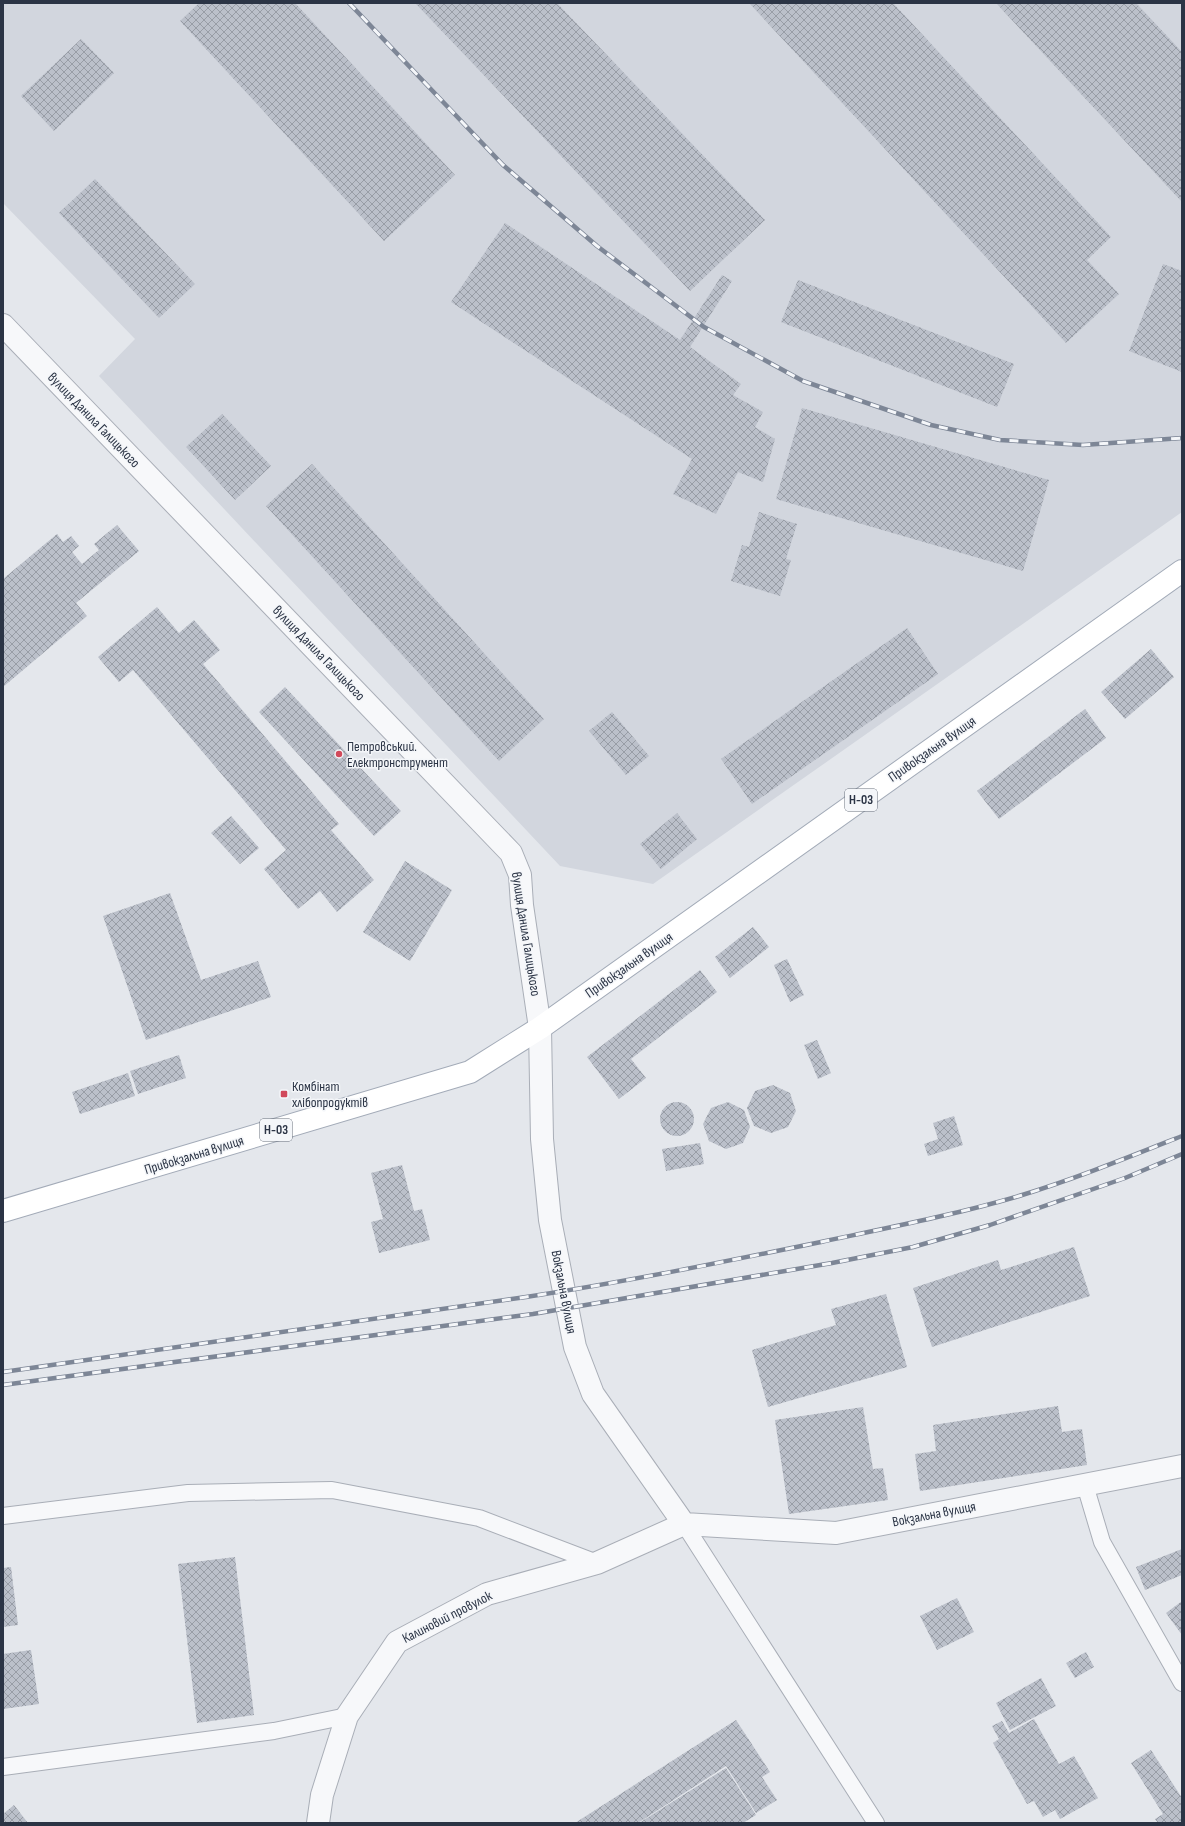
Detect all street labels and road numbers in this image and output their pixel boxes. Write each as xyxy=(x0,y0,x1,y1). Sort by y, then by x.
street label: вулиця Данила Галицького xyxy=(44,369,144,471)
street label: вулиця Данила Галицького xyxy=(269,602,369,704)
street label: Привокзальна вулиця xyxy=(885,712,979,786)
road number: Н-03 xyxy=(845,789,877,811)
street label: вулиця Данила Галицького xyxy=(508,871,544,998)
street label: Привокзальна вулиця xyxy=(582,928,676,1002)
road number: Н-03 xyxy=(260,1119,292,1141)
street label: Привокзальна вулиця xyxy=(142,1132,246,1178)
street label: Вокзальна вулиця xyxy=(548,1249,580,1335)
street label: Вокзальна вулиця xyxy=(891,1498,977,1530)
street label: Калиновий провулок xyxy=(399,1587,495,1647)

